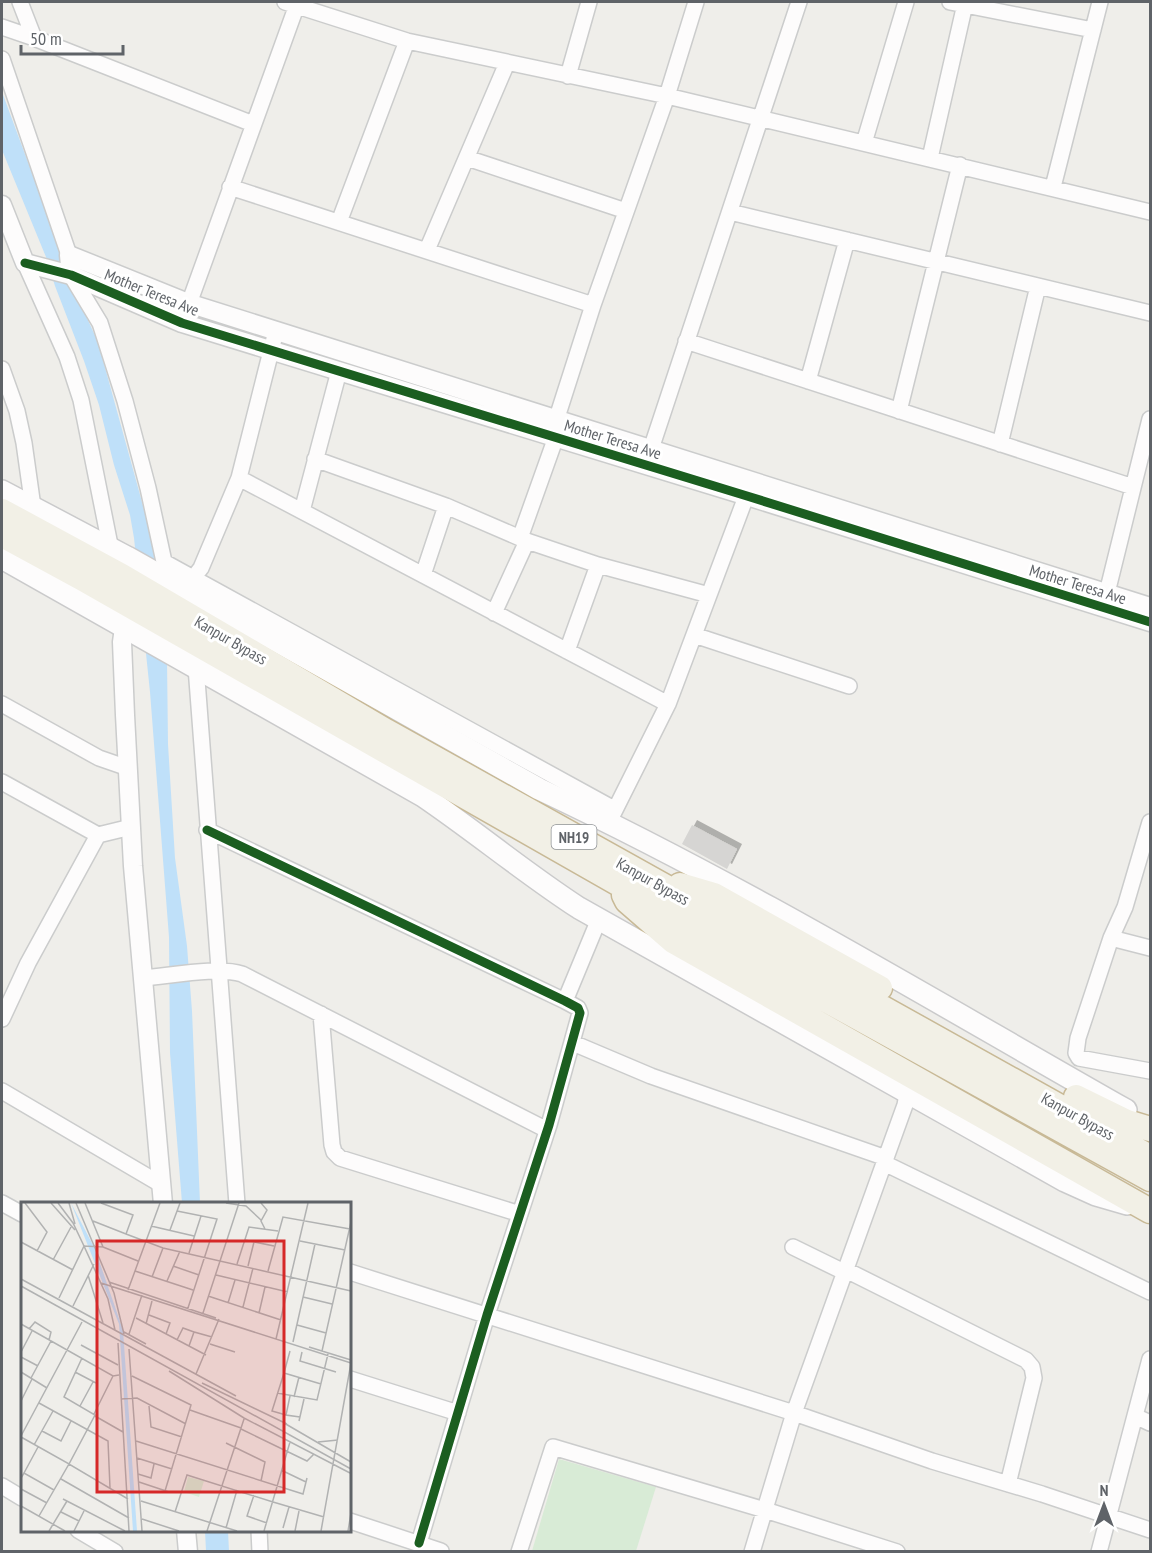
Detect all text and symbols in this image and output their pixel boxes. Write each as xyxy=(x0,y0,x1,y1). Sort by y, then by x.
scale bar xyxy=(21,18,123,56)
text: 50 m xyxy=(30,27,62,50)
street label: Mother Teresa Ave xyxy=(102,264,202,320)
street label: Mother Teresa Ave xyxy=(562,415,664,463)
street label: Mother Teresa Ave xyxy=(1027,560,1129,608)
street label: Kanpur Bypass xyxy=(191,611,271,669)
road number: NH19 xyxy=(552,825,596,849)
street label: Kanpur Bypass xyxy=(613,853,693,909)
street label: Kanpur Bypass xyxy=(1038,1088,1118,1144)
inset map xyxy=(21,1202,351,1532)
north arrow xyxy=(1074,1475,1134,1535)
text: N xyxy=(1100,1480,1108,1500)

